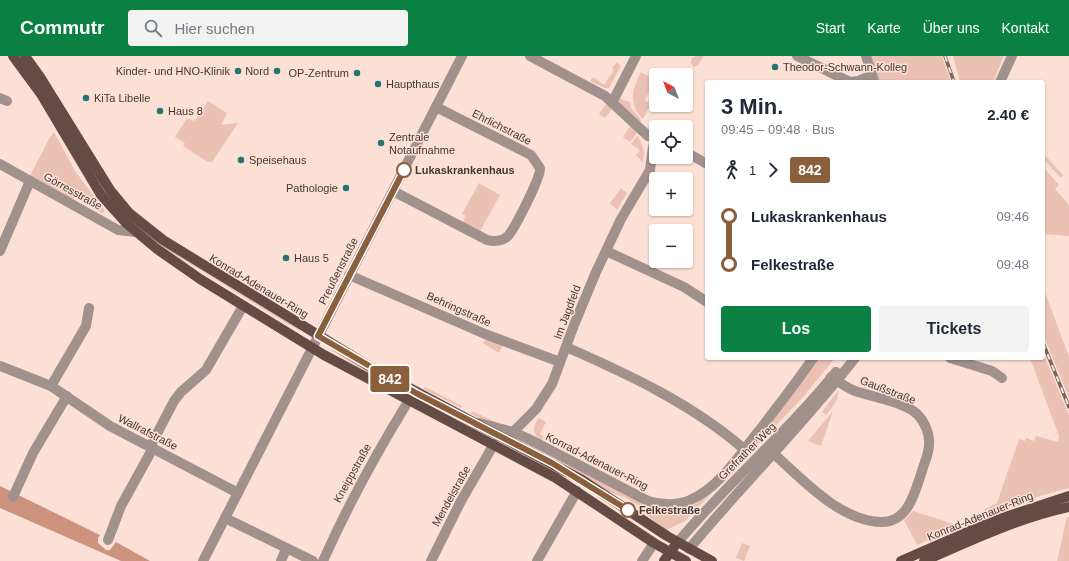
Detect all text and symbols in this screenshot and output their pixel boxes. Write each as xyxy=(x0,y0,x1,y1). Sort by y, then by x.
search box xyxy=(128,10,408,46)
text: Commutr xyxy=(20,17,104,38)
icon: search xyxy=(142,17,164,39)
text: Hier suchen xyxy=(174,20,255,37)
text: Start xyxy=(816,20,845,36)
text: Karte xyxy=(867,20,901,36)
text: Über uns xyxy=(923,20,980,36)
text: Kontakt xyxy=(1002,20,1049,36)
place label: Theodor-Schwann-Kolleg xyxy=(783,61,907,73)
marker: Theodor-Schwann-Kolleg xyxy=(770,62,780,72)
place label: Kinder- und HNO-Klinik xyxy=(116,65,230,77)
place label: Nord xyxy=(245,65,269,77)
marker: Kinder- und HNO-Klinik xyxy=(233,66,243,76)
marker: Nord xyxy=(272,66,282,76)
place label: OP-Zentrum xyxy=(288,67,349,79)
marker: OP-Zentrum xyxy=(352,68,362,78)
north arrow xyxy=(649,68,693,112)
map controls xyxy=(649,68,693,268)
place label: Haupthaus xyxy=(386,78,440,90)
marker: Haupthaus xyxy=(373,79,383,89)
place label: KiTa Libelle xyxy=(94,92,150,104)
marker: KiTa Libelle xyxy=(81,93,91,103)
text: 3 Min. xyxy=(721,94,783,119)
place label: Haus 8 xyxy=(168,105,203,117)
marker: Haus 8 xyxy=(155,106,165,116)
text: 2.40 € xyxy=(987,106,1029,123)
street label: Ehrlichstraße xyxy=(470,107,534,147)
button: locate xyxy=(649,120,693,164)
text: 09:45 – 09:48 · Bus xyxy=(721,122,834,137)
place label: Zentrale Notaufnahme xyxy=(389,131,455,156)
marker: Zentrale Notaufnahme xyxy=(376,138,386,148)
place label: Speisehaus xyxy=(249,154,307,166)
marker: Speisehaus xyxy=(236,155,246,165)
icon: walk xyxy=(721,159,743,181)
icon: forward xyxy=(762,159,784,181)
marker: Lukaskrankenhaus xyxy=(396,162,412,178)
text: 842 xyxy=(798,162,822,178)
text: 1 xyxy=(749,163,756,178)
place label: Lukaskrankenhaus xyxy=(415,164,515,176)
street label: Görresstraße xyxy=(42,170,104,212)
button: + xyxy=(649,172,693,216)
place label: Pathologie xyxy=(286,182,338,194)
marker: Pathologie xyxy=(341,183,351,193)
text: Lukaskrankenhaus xyxy=(751,208,887,225)
text: 09:46 xyxy=(996,209,1029,224)
button: − xyxy=(649,224,693,268)
street label: Preußenstraße xyxy=(316,236,360,306)
street label: Konrad-Adenauer-Ring xyxy=(207,252,311,320)
place label: Haus 5 xyxy=(294,252,329,264)
marker: Haus 5 xyxy=(281,253,291,263)
text: Felkestraße xyxy=(751,256,834,273)
text: 09:48 xyxy=(996,257,1029,272)
street label: Im Jagdfeld xyxy=(551,283,583,341)
street label: Behringstraße xyxy=(425,289,493,329)
button: Los xyxy=(721,306,871,352)
button: Tickets xyxy=(879,306,1029,352)
line badge: 842 xyxy=(367,366,413,392)
text: 842 xyxy=(378,371,402,387)
street label: Gaußstraße xyxy=(858,374,918,406)
street label: Wallrafstraße xyxy=(116,412,180,452)
street label: Grefrather Weg xyxy=(716,420,778,482)
street label: Konrad-Adenauer-Ring xyxy=(544,430,650,492)
street label: Kneippstraße xyxy=(331,441,373,505)
street label: Mendelstraße xyxy=(429,464,473,528)
street label: Konrad-Adenauer-Ring xyxy=(925,489,1035,543)
marker: Felkestraße xyxy=(620,502,636,518)
place label: Felkestraße xyxy=(639,504,700,516)

